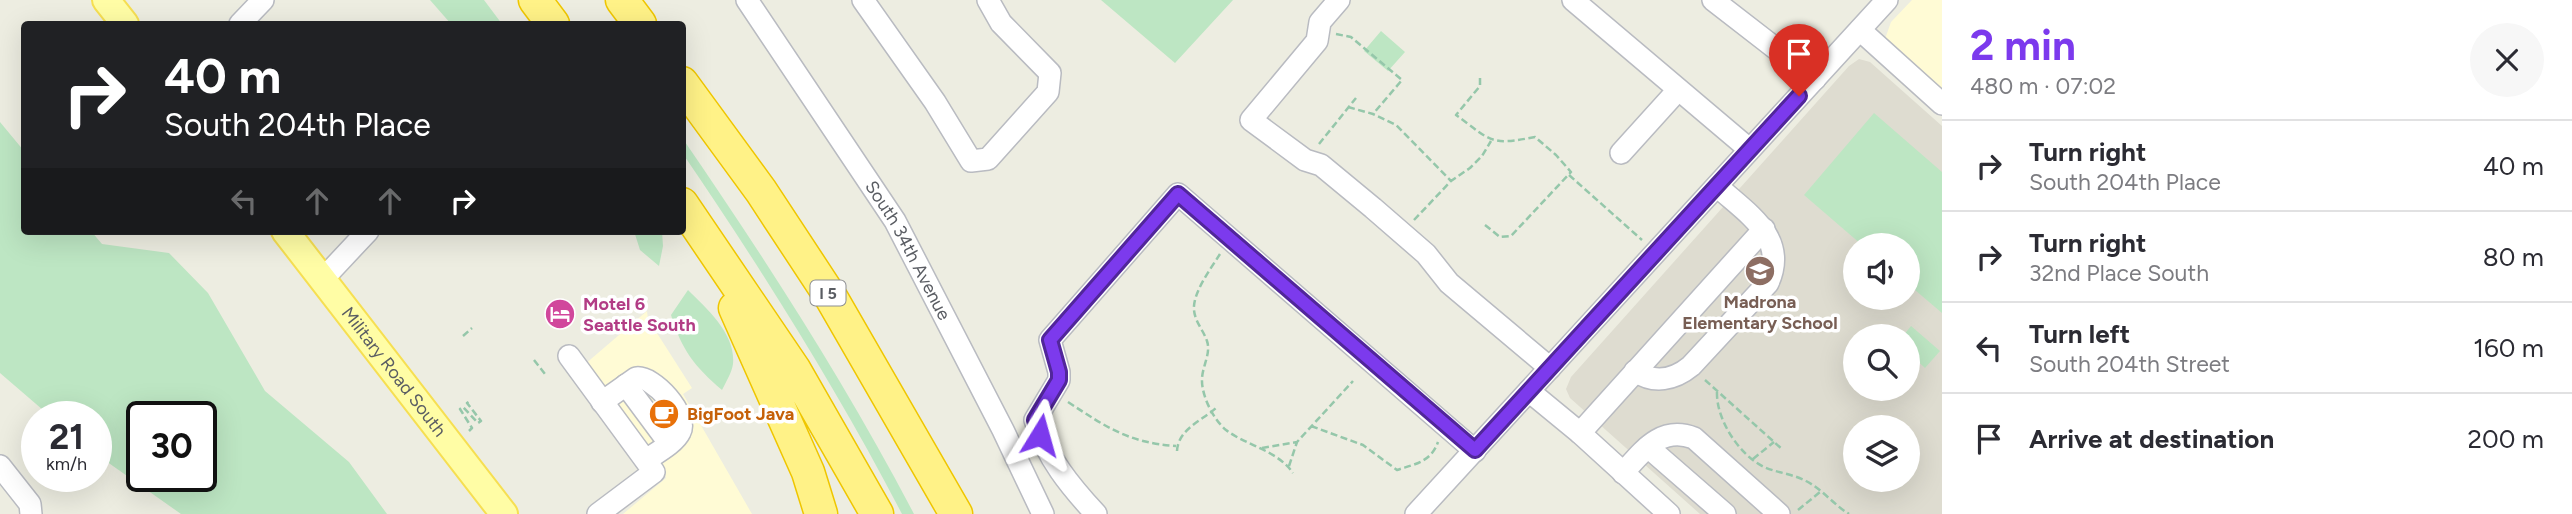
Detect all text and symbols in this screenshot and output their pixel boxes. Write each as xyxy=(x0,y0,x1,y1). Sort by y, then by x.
text: 2 min xyxy=(1970,20,2076,71)
button: close xyxy=(2470,23,2544,97)
pin xyxy=(1769,24,1829,96)
icon: arrive xyxy=(1780,35,1818,73)
text: 40 m xyxy=(164,46,281,105)
icon: right xyxy=(49,49,140,140)
text: 480 m · 07:02 xyxy=(1970,72,2116,100)
text: South 204th Place xyxy=(164,106,431,144)
text: Turn right xyxy=(2029,136,2146,168)
icon: right xyxy=(1970,147,2008,185)
text: 40 m xyxy=(2483,150,2544,182)
text: South 204th Place xyxy=(2029,168,2221,196)
street label: South 34th Avenue xyxy=(860,177,955,324)
icon: left xyxy=(225,182,263,220)
icon: ahead xyxy=(298,182,336,220)
icon: ahead xyxy=(371,182,409,220)
icon: right xyxy=(444,182,482,220)
text: Turn right xyxy=(2029,227,2146,259)
map controls xyxy=(1843,233,1920,492)
button: sound xyxy=(1843,233,1920,310)
icon: right xyxy=(1970,238,2008,276)
text: 80 m xyxy=(2483,241,2544,273)
school or university icon: Madrona Elementary School xyxy=(1743,254,1777,288)
text: 32nd Place South xyxy=(2029,259,2209,287)
road number: I 5 xyxy=(810,280,846,306)
place label: Madrona Elementary School xyxy=(1682,291,1838,334)
place label: Motel 6 Seattle South xyxy=(583,293,696,336)
hotel icon: Motel 6 Seattle South xyxy=(543,297,577,331)
street label: Military Road South xyxy=(337,303,451,441)
text: Turn left xyxy=(2029,318,2130,350)
button: search xyxy=(1843,324,1920,401)
icon: left xyxy=(1970,329,2008,367)
text: 160 m xyxy=(2473,332,2544,364)
text: South 204th Street xyxy=(2029,350,2230,378)
cafe icon: BigFoot Java xyxy=(647,397,681,431)
position arrow xyxy=(1003,398,1077,472)
speed limit sign: 30 xyxy=(126,401,217,492)
place label: BigFoot Java xyxy=(687,403,794,425)
button: layers xyxy=(1843,415,1920,492)
text: 21 xyxy=(49,416,84,458)
icon: arrive xyxy=(1970,420,2008,458)
text: Arrive at destination xyxy=(2029,423,2274,455)
text: 200 m xyxy=(2468,423,2544,455)
text: km/h xyxy=(46,453,87,475)

